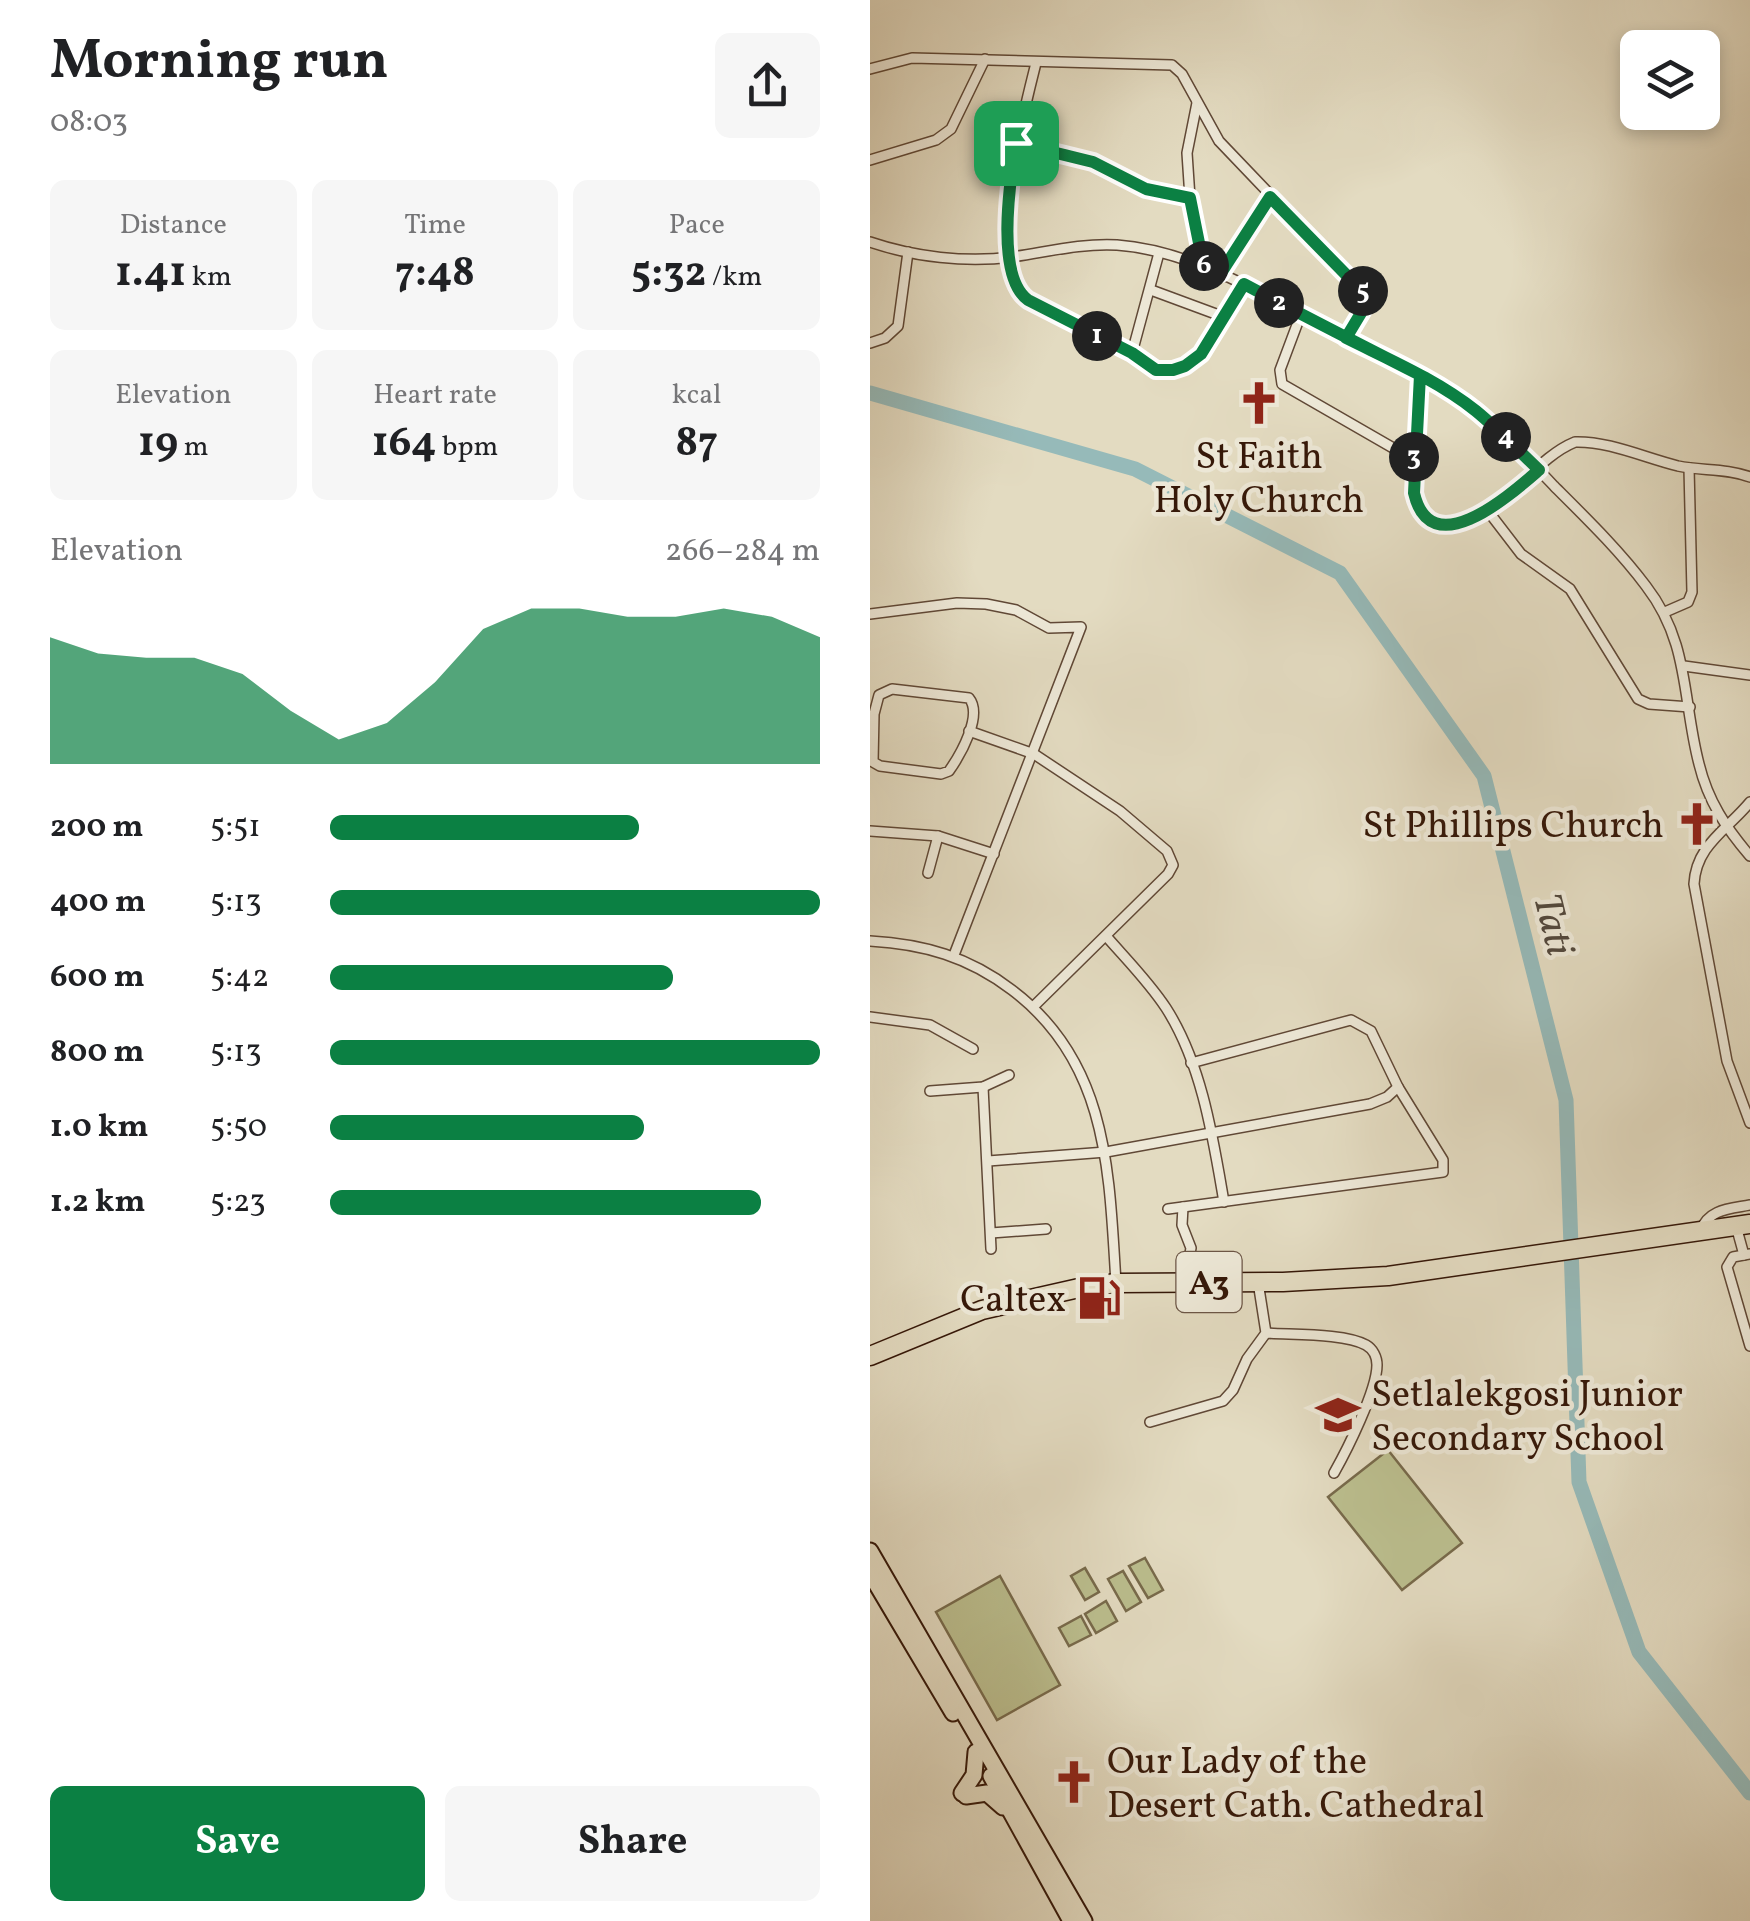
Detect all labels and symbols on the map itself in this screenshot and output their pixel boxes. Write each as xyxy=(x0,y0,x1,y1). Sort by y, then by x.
pin xyxy=(974,101,1059,186)
pin: 6 xyxy=(1179,241,1229,291)
pin: 5 xyxy=(1338,266,1388,316)
pin: 2 xyxy=(1254,278,1304,328)
pin: 1 xyxy=(1072,311,1122,361)
church icon: St Faith Holy Church xyxy=(1235,379,1283,427)
pin: 4 xyxy=(1481,412,1531,462)
place label: St Faith Holy Church xyxy=(1154,432,1364,529)
pin: 3 xyxy=(1389,432,1439,482)
church icon: St Phillips Church xyxy=(1673,800,1721,848)
place label: St Phillips Church xyxy=(1363,801,1664,854)
water label: Tati xyxy=(1517,888,1586,963)
road number: A3 xyxy=(1176,1252,1242,1312)
fuel station icon: Caltex xyxy=(1075,1274,1123,1322)
place label: Caltex xyxy=(960,1275,1066,1328)
place label: Setlalekgosi Junior Secondary School xyxy=(1371,1370,1683,1467)
school or university icon: Setlalekgosi Junior Secondary School xyxy=(1314,1391,1362,1439)
place label: Our Lady of the Desert Cath. Cathedral xyxy=(1107,1737,1484,1834)
church icon: Our Lady of the Desert Cath. Cathedral xyxy=(1050,1758,1098,1806)

